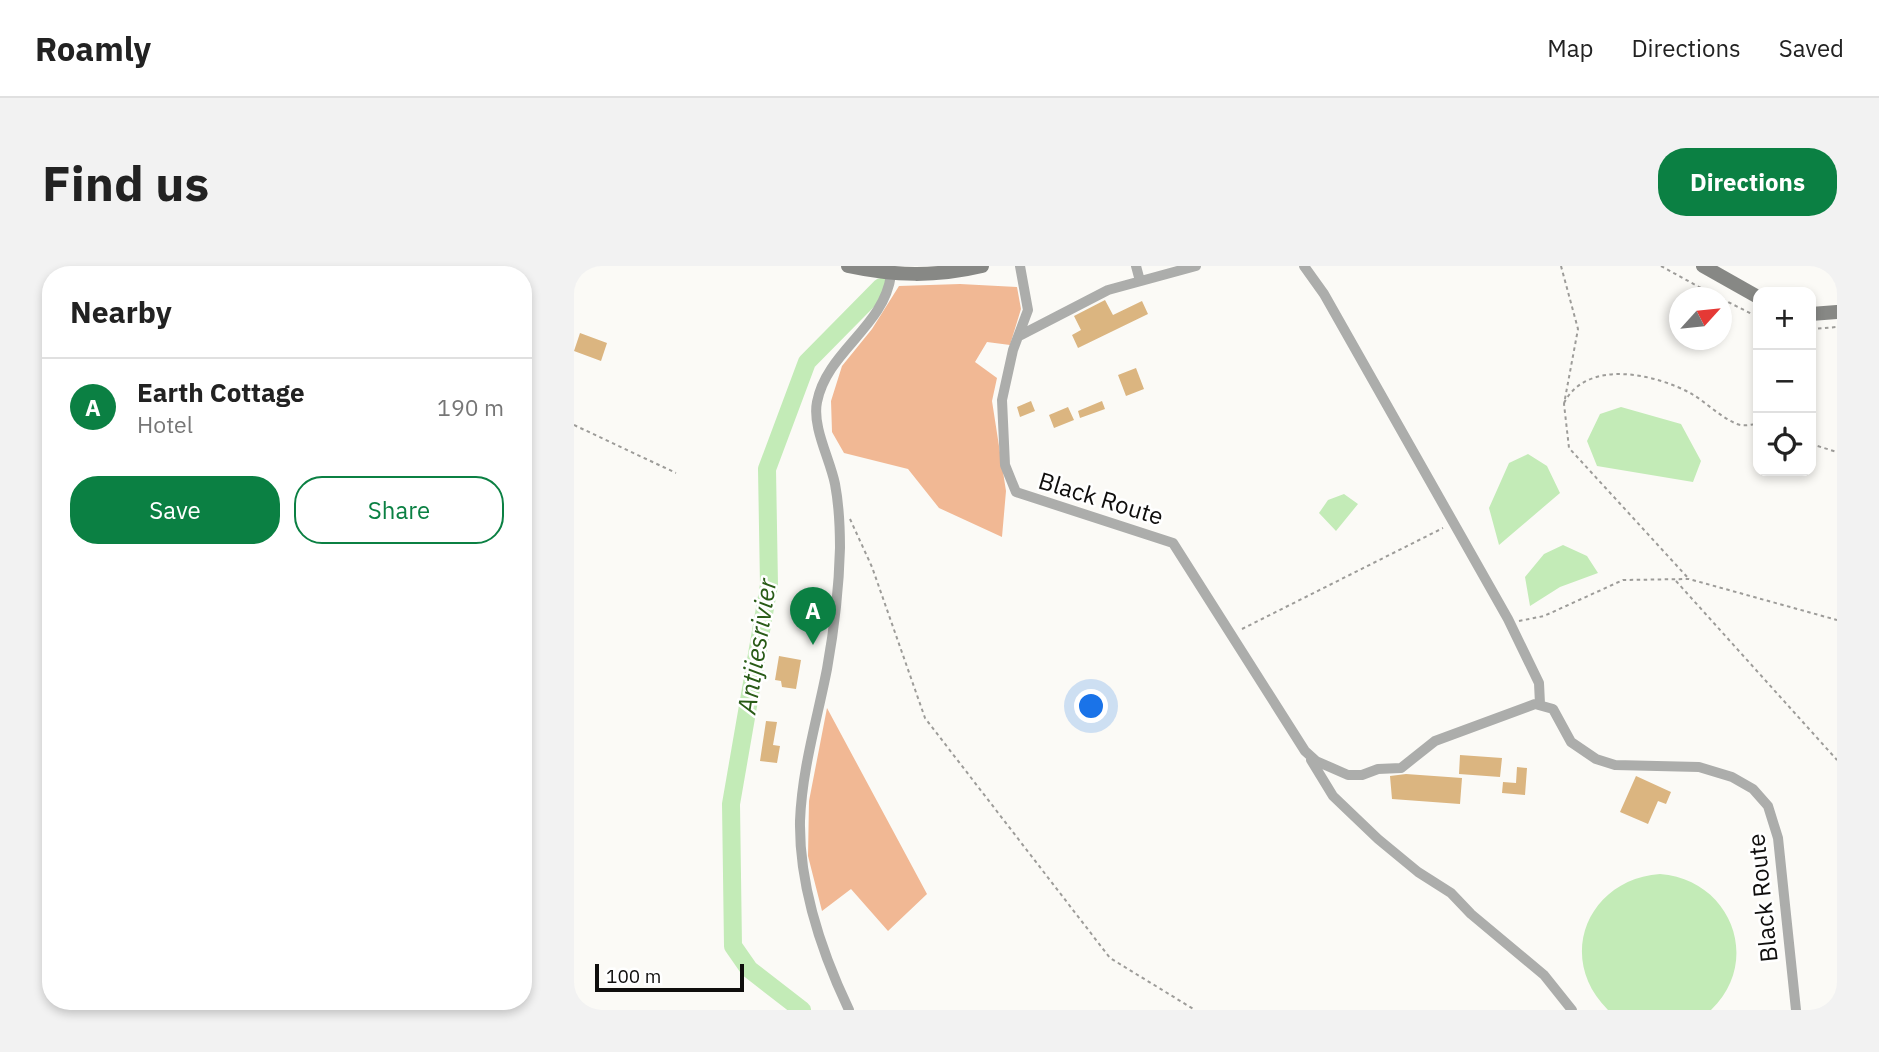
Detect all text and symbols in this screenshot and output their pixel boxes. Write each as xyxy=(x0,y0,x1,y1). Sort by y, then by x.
text: Roamly xyxy=(35,27,151,70)
text: Map xyxy=(1547,32,1593,64)
text: Directions xyxy=(1631,32,1741,64)
text: Saved xyxy=(1779,32,1844,64)
button: Directions xyxy=(1658,148,1837,216)
text: Find us xyxy=(42,151,209,214)
north arrow xyxy=(1669,287,1732,350)
map controls xyxy=(1753,287,1816,476)
button: + xyxy=(1753,287,1816,350)
text: Nearby xyxy=(70,292,172,331)
button: − xyxy=(1753,350,1816,413)
text: Earth Cottage xyxy=(137,375,305,409)
text: A xyxy=(85,392,101,422)
text: 190 m xyxy=(437,392,504,422)
text: Hotel xyxy=(137,409,193,439)
button: locate xyxy=(1753,413,1816,476)
street label: Black Route xyxy=(1035,464,1167,532)
button: Save xyxy=(70,476,280,544)
button: Share xyxy=(294,476,504,544)
water label: Antjiesrivier xyxy=(728,574,784,717)
pin: A xyxy=(790,587,836,645)
your location xyxy=(1074,689,1108,723)
street label: Black Route xyxy=(1739,832,1785,964)
scale bar xyxy=(595,961,744,993)
text: 100 m xyxy=(606,964,661,988)

